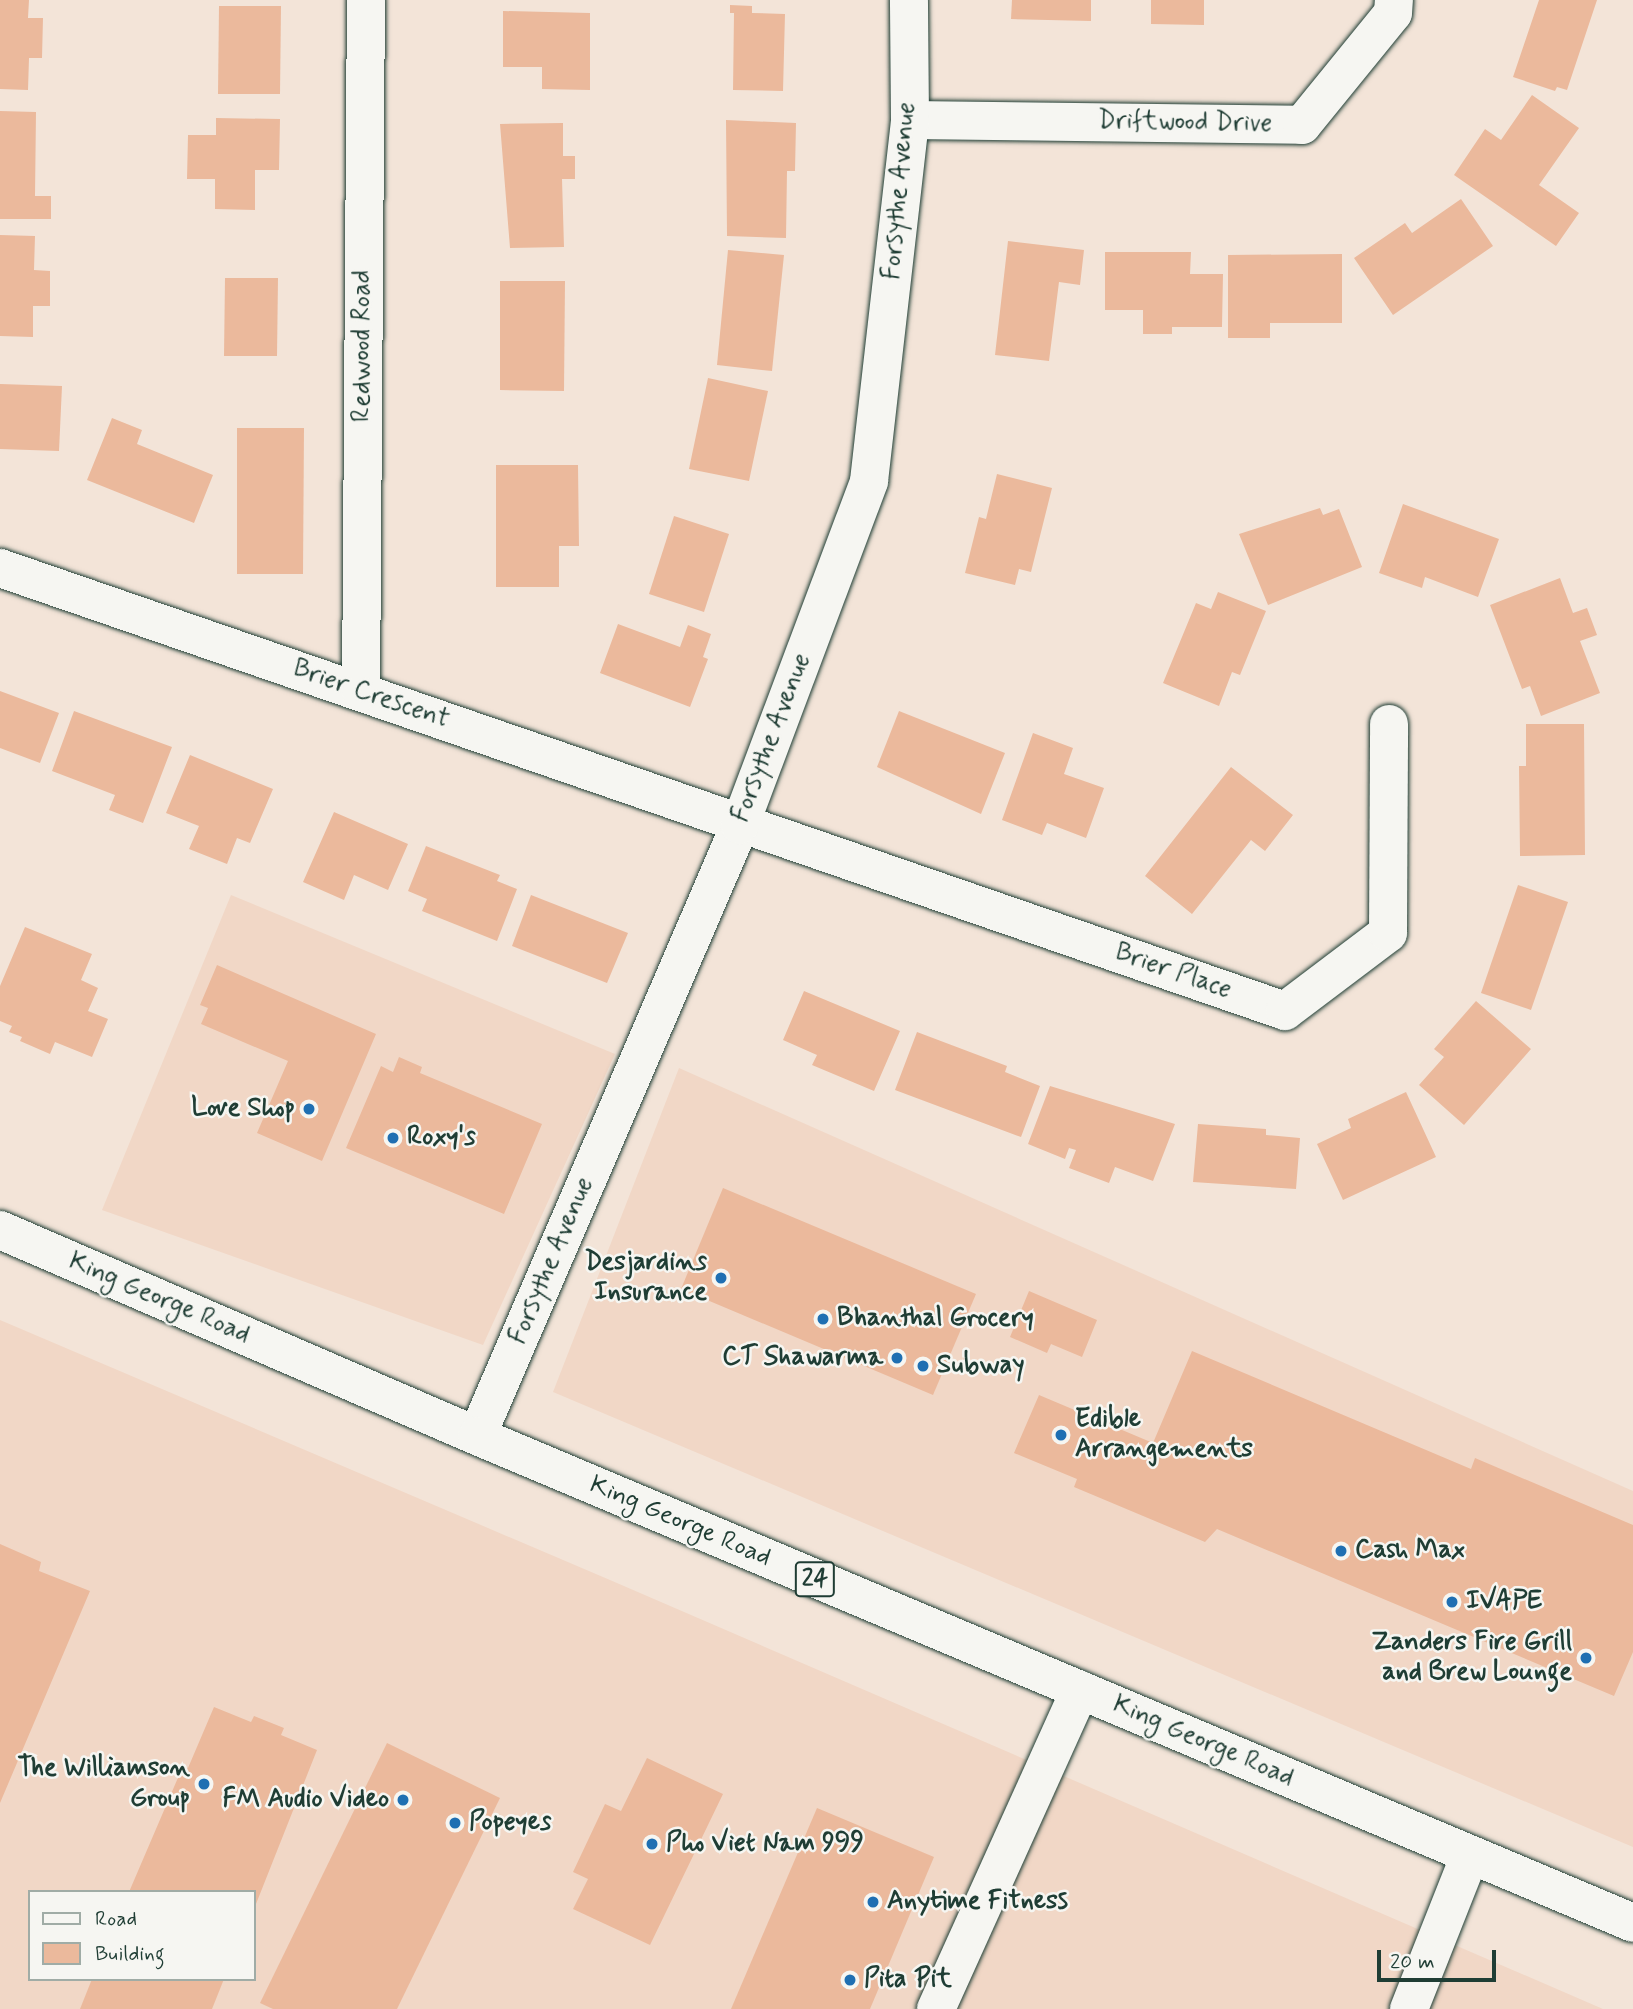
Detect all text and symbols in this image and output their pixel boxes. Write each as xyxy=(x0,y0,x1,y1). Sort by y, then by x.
street label: Forsythe Avenue xyxy=(877,99,923,283)
street label: Driftwood Drive xyxy=(1097,106,1273,140)
street label: Redwood Road xyxy=(347,270,379,422)
street label: Forsythe Avenue xyxy=(725,648,819,828)
street label: Brier Crescent xyxy=(289,654,453,736)
street label: Brier Place xyxy=(1111,938,1235,1006)
place label: Love Shop xyxy=(191,1093,295,1125)
marker: Love Shop xyxy=(301,1101,317,1117)
place label: Roxy's xyxy=(407,1122,476,1154)
marker: Roxy's xyxy=(385,1130,401,1146)
street label: Forsythe Avenue xyxy=(502,1171,602,1351)
street label: King George Road xyxy=(64,1247,254,1351)
place label: Desjardins Insurance xyxy=(585,1247,707,1308)
marker: Desjardins Insurance xyxy=(713,1270,729,1286)
place label: Bhanthal Grocery xyxy=(837,1303,1034,1335)
marker: Bhanthal Grocery xyxy=(815,1311,831,1327)
place label: CT Shawarma xyxy=(715,1342,883,1374)
marker: CT Shawarma xyxy=(889,1350,905,1366)
place label: Subway xyxy=(937,1350,1025,1382)
marker: Subway xyxy=(915,1358,931,1374)
place label: Edible Arrangements xyxy=(1075,1404,1253,1466)
marker: Edible Arrangements xyxy=(1053,1427,1069,1443)
street label: King George Road xyxy=(585,1470,775,1574)
place label: Cash Max xyxy=(1355,1535,1465,1567)
marker: Cash Max xyxy=(1333,1543,1349,1559)
road number: 24 xyxy=(794,1559,836,1600)
place label: IVAPE xyxy=(1466,1586,1542,1618)
marker: IVAPE xyxy=(1444,1594,1460,1610)
place label: Zanders Fire Grill and Brew Lounge xyxy=(1375,1627,1572,1688)
marker: Zanders Fire Grill and Brew Lounge xyxy=(1578,1650,1594,1666)
street label: King George Road xyxy=(1108,1690,1298,1794)
place label: The Williamson Group xyxy=(16,1753,190,1814)
marker: The Williamson Group xyxy=(196,1776,212,1792)
place label: FM Audio Video xyxy=(224,1784,389,1816)
marker: FM Audio Video xyxy=(395,1792,411,1808)
place label: Popeyes xyxy=(469,1807,551,1839)
marker: Popeyes xyxy=(447,1815,463,1831)
place label: Pho Viet Nam 999 xyxy=(666,1828,867,1860)
marker: Pho Viet Nam 999 xyxy=(644,1836,660,1852)
place label: Anytime Fitness xyxy=(887,1886,1072,1918)
legend xyxy=(28,1890,256,1981)
marker: Anytime Fitness xyxy=(865,1894,881,1910)
text: Road xyxy=(95,1905,137,1933)
scale bar xyxy=(1381,1936,1500,1980)
text: Building xyxy=(95,1940,165,1968)
text: 20 m xyxy=(1390,1948,1435,1976)
place label: Pita Pit xyxy=(864,1964,944,1996)
marker: Pita Pit xyxy=(842,1972,858,1988)

